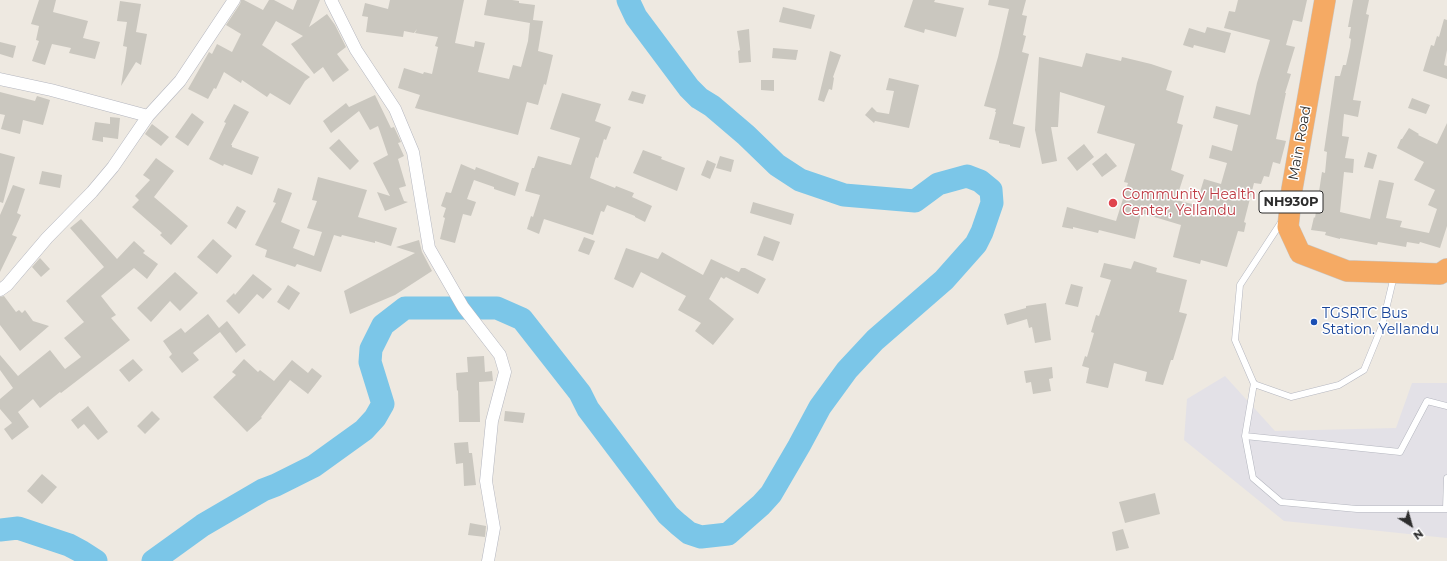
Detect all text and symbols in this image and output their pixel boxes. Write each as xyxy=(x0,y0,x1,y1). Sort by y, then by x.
street label: Main Road xyxy=(1285,105,1315,181)
place label: Community Health Center, Yellandu xyxy=(1122,187,1256,220)
road number: NH930P xyxy=(1259,191,1323,213)
marker: Community Health Center, Yellandu xyxy=(1107,197,1119,209)
place label: TGSRTC Bus Station. Yellandu xyxy=(1322,306,1439,338)
marker: TGSRTC Bus Station. Yellandu xyxy=(1309,317,1319,327)
north arrow xyxy=(1391,505,1431,545)
text: N xyxy=(1410,526,1426,543)

